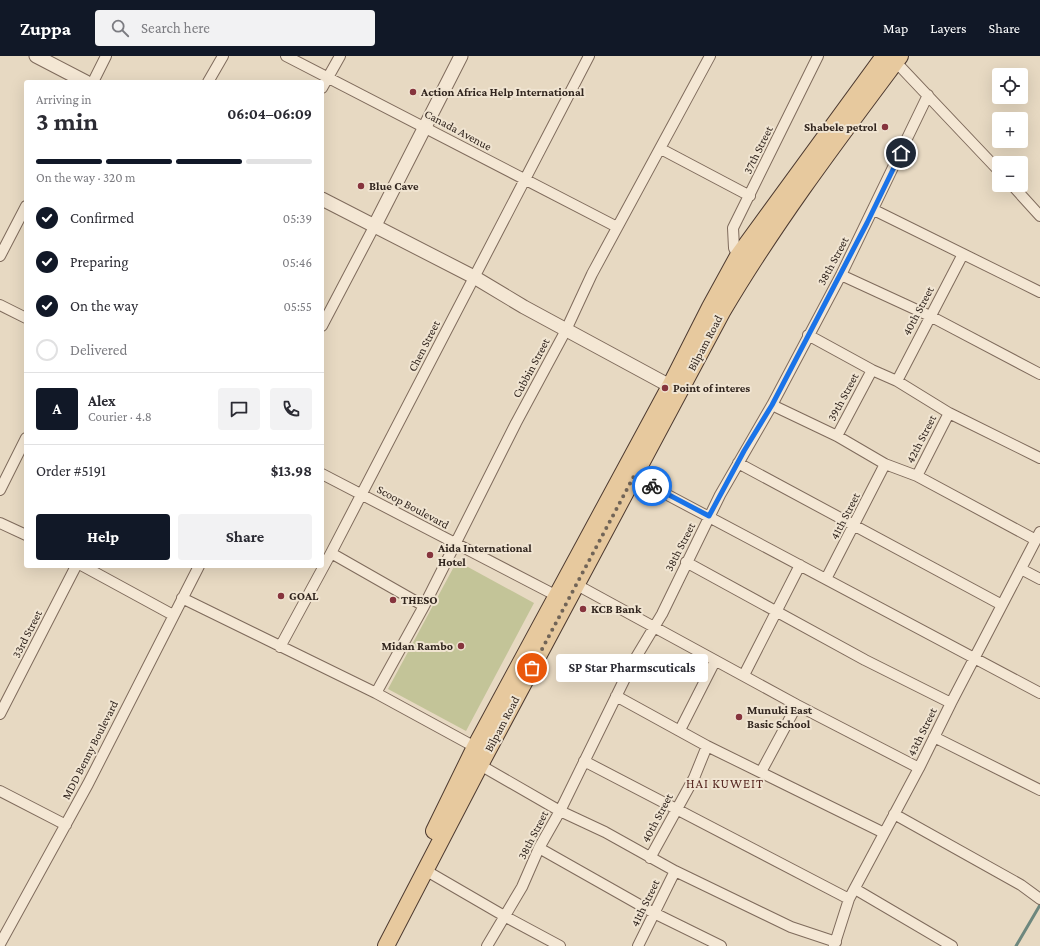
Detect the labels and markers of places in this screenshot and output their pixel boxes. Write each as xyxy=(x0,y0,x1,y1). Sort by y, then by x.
place label: Action Africa Help International xyxy=(420,85,585,99)
marker: Action Africa Help International xyxy=(408,87,418,97)
place label: Shabele petrol xyxy=(804,120,878,134)
marker: Shabele petrol xyxy=(880,122,890,132)
pin xyxy=(884,136,918,170)
place label: Blue Cave xyxy=(369,179,419,193)
marker: Blue Cave xyxy=(356,181,366,191)
place label: Point of interes xyxy=(673,381,750,395)
marker: Point of interes xyxy=(660,383,670,393)
place label: Aida International Hotel xyxy=(437,541,532,569)
marker: Aida International Hotel xyxy=(425,550,435,560)
place label: GOAL xyxy=(289,589,319,603)
marker: GOAL xyxy=(276,591,286,601)
place label: THESO xyxy=(401,593,438,607)
marker: THESO xyxy=(388,595,398,605)
place label: KCB Bank xyxy=(591,602,642,616)
marker: KCB Bank xyxy=(578,604,588,614)
place label: Midan Rambo xyxy=(382,639,453,653)
marker: Midan Rambo xyxy=(456,641,466,651)
pin xyxy=(515,651,549,685)
callout: SP Star Pharmscuticals xyxy=(556,654,708,682)
place label: Munuki East Basic School xyxy=(747,703,813,731)
marker: Munuki East Basic School xyxy=(734,712,744,722)

